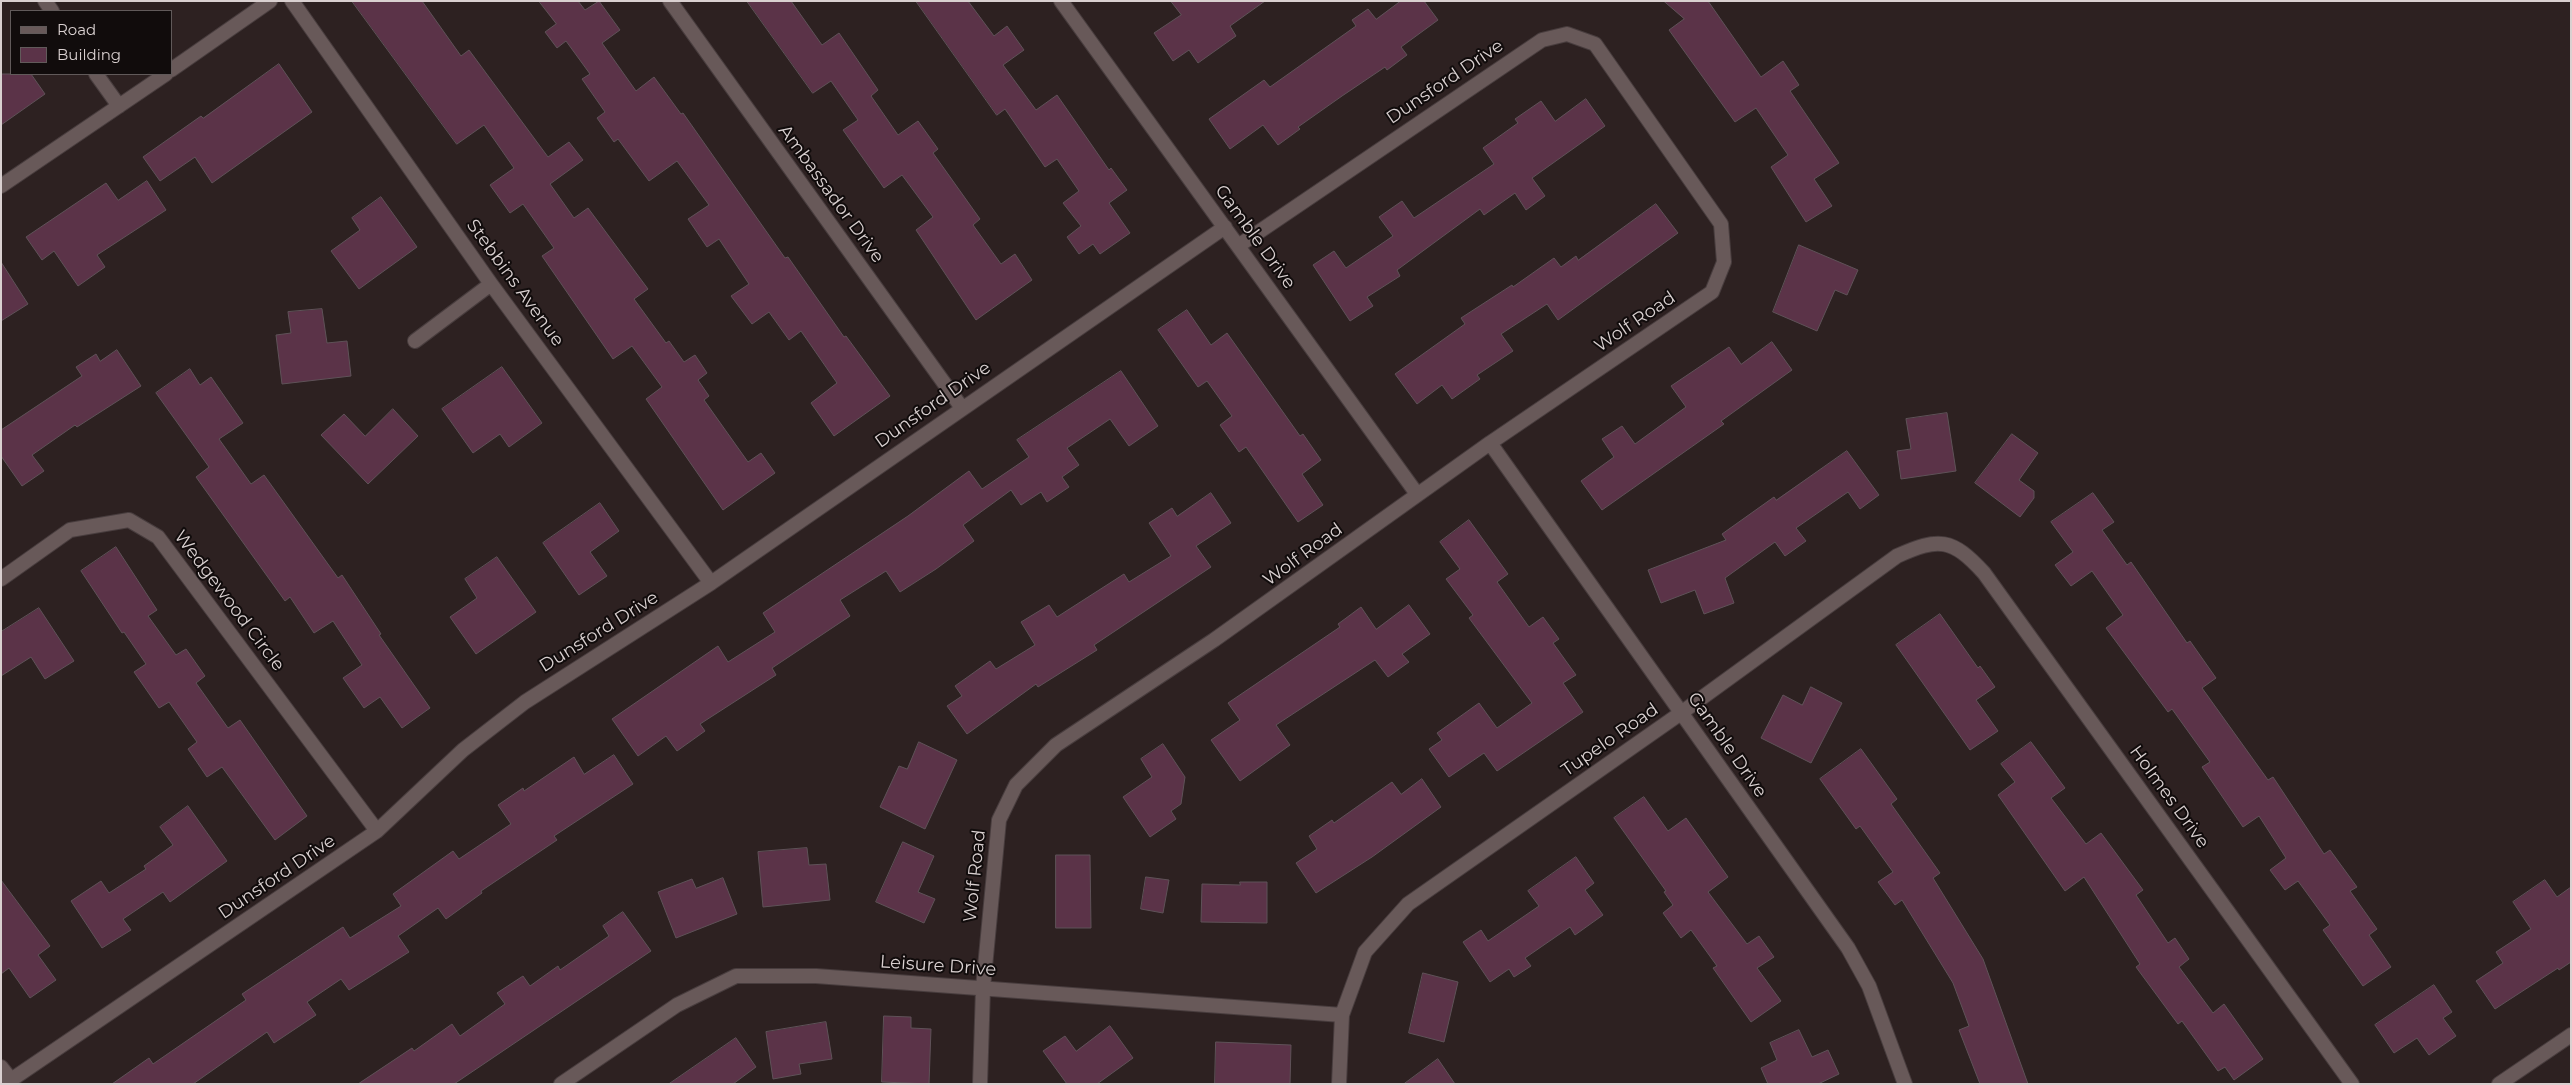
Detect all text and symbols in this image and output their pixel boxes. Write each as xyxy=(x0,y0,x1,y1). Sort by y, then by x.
legend xyxy=(10,10,172,75)
text: Road xyxy=(57,20,96,39)
street label: Dunsford Drive xyxy=(1383,35,1507,129)
text: Building xyxy=(57,45,121,64)
street label: Ambassador Drive xyxy=(774,121,888,267)
street label: Gamble Drive xyxy=(1210,181,1300,293)
street label: Stebbins Avenue xyxy=(462,215,568,351)
street label: Wolf Road xyxy=(1590,287,1680,357)
street label: Dunsford Drive xyxy=(871,357,995,453)
street label: Wolf Road xyxy=(1259,519,1347,591)
street label: Wedgewood Circle xyxy=(169,526,289,676)
street label: Dunsford Drive xyxy=(536,587,662,677)
street label: Gamble Drive xyxy=(1683,688,1771,802)
street label: Tupelo Road xyxy=(1557,699,1663,781)
street label: Holmes Drive xyxy=(2125,742,2213,852)
street label: Wolf Road xyxy=(959,829,991,923)
street label: Dunsford Drive xyxy=(215,830,339,924)
street label: Leisure Drive xyxy=(879,951,997,981)

